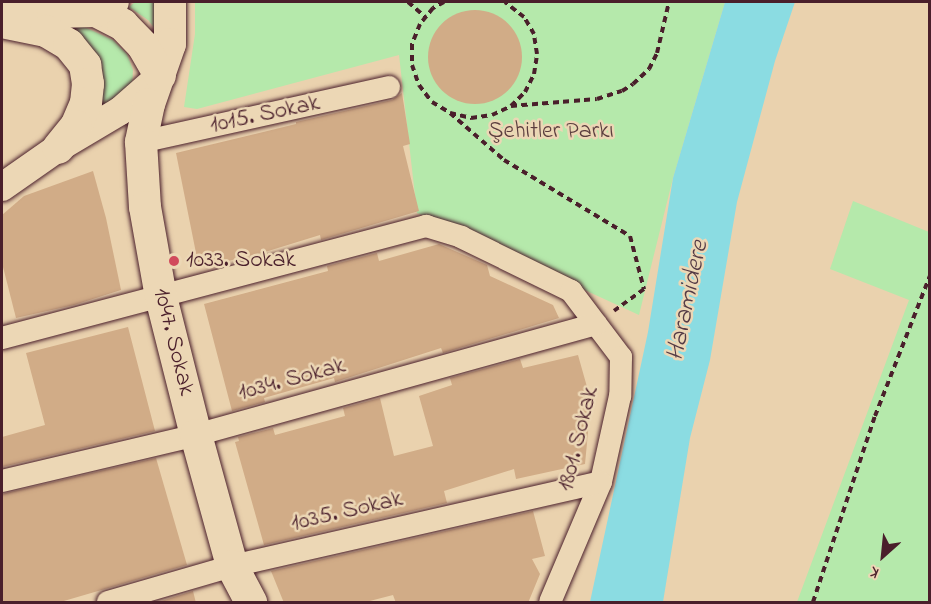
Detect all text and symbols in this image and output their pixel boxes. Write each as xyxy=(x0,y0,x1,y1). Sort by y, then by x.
street label: 1015. Sokak xyxy=(208,89,322,141)
park label: Şehitler Parkı xyxy=(488,118,614,146)
water label: Haramidere xyxy=(661,238,717,364)
place label: 1033. Sokak xyxy=(186,247,296,275)
marker: 1033. Sokak xyxy=(167,254,181,268)
street label: 1047. Sokak xyxy=(146,285,200,399)
street label: 1034. Sokak xyxy=(235,352,349,408)
street label: 1801. Sokak xyxy=(552,384,606,494)
street label: 1035. Sokak xyxy=(288,485,406,539)
north arrow xyxy=(853,526,913,586)
text: K xyxy=(866,560,884,584)

